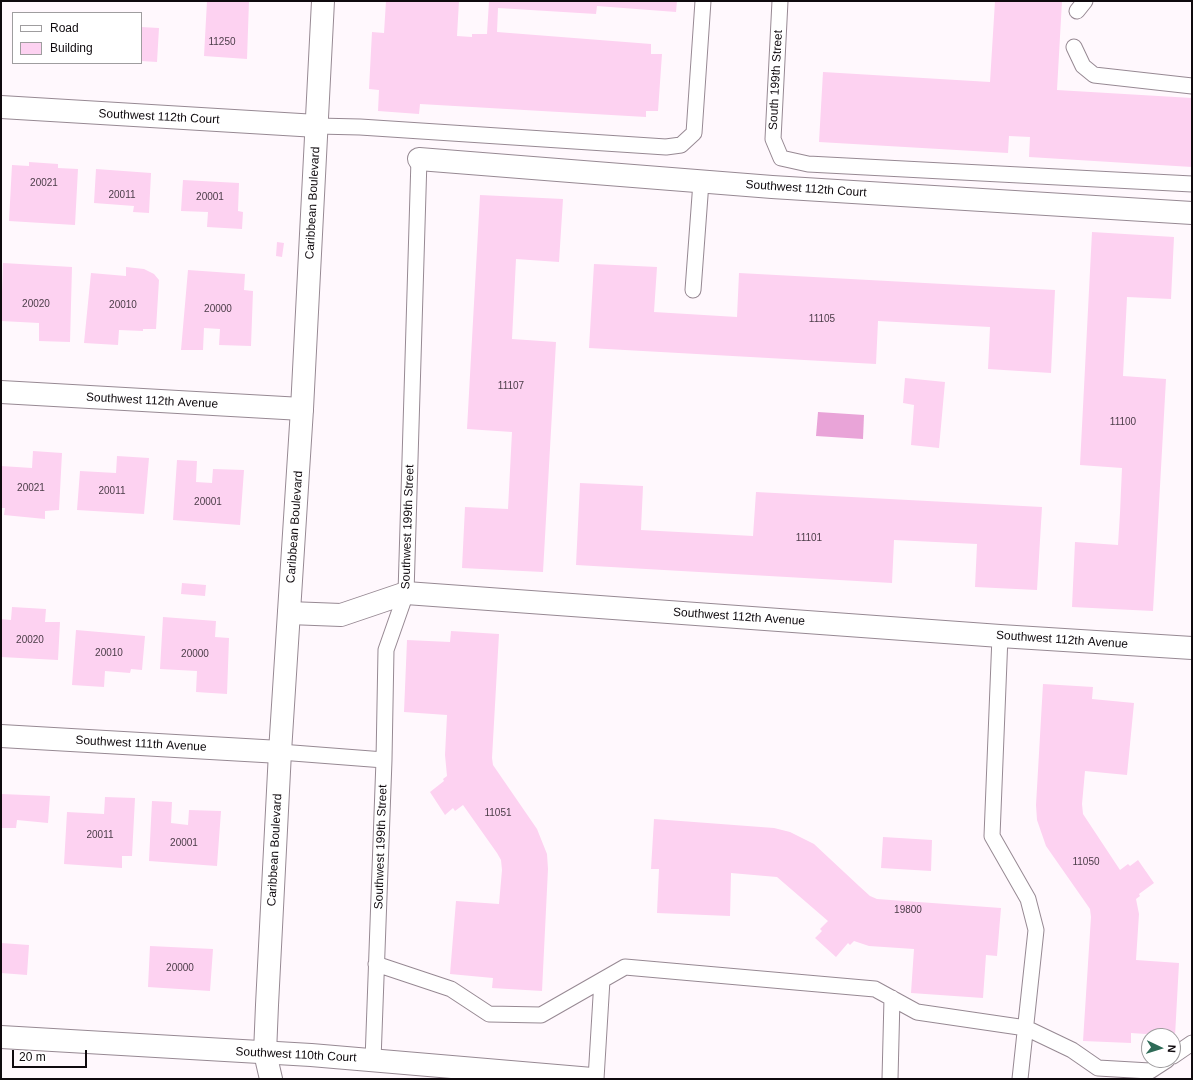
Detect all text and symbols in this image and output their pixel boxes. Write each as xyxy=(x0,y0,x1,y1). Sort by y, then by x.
legend xyxy=(12,12,142,64)
text: Road xyxy=(50,21,79,35)
street label: South 199th Street xyxy=(766,30,786,130)
house number: 11250 xyxy=(208,36,236,48)
text: Building xyxy=(50,41,93,55)
street label: Southwest 112th Court xyxy=(98,107,220,127)
street label: Caribbean Boulevard xyxy=(303,146,323,260)
house number: 20021 xyxy=(30,177,58,189)
street label: Southwest 112th Court xyxy=(745,178,867,200)
house number: 20011 xyxy=(108,189,136,201)
house number: 20001 xyxy=(196,191,224,203)
house number: 20020 xyxy=(22,298,50,310)
house number: 20010 xyxy=(109,299,137,311)
house number: 20000 xyxy=(204,303,232,315)
house number: 11105 xyxy=(809,313,835,325)
house number: 11107 xyxy=(498,380,524,392)
street label: Southwest 112th Avenue xyxy=(86,390,218,412)
house number: 11100 xyxy=(1110,416,1136,428)
street label: Southwest 199th Street xyxy=(399,464,417,590)
street label: Caribbean Boulevard xyxy=(284,470,306,584)
house number: 20021 xyxy=(17,482,45,494)
house number: 20011 xyxy=(98,485,126,497)
house number: 20001 xyxy=(194,496,222,508)
house number: 11101 xyxy=(796,532,822,544)
street label: Southwest 112th Avenue xyxy=(672,605,806,629)
street label: Southwest 112th Avenue xyxy=(995,628,1129,652)
house number: 20020 xyxy=(16,634,44,646)
house number: 20010 xyxy=(95,647,123,659)
house number: 20000 xyxy=(181,648,209,660)
street label: Southwest 111th Avenue xyxy=(75,733,207,755)
street label: Southwest 199th Street xyxy=(372,784,390,910)
street label: Caribbean Boulevard xyxy=(265,793,285,907)
house number: 11051 xyxy=(484,807,512,819)
house number: 20011 xyxy=(86,829,114,841)
house number: 20001 xyxy=(170,837,198,849)
house number: 11050 xyxy=(1072,856,1100,868)
house number: 19800 xyxy=(894,904,922,916)
house number: 20000 xyxy=(166,962,194,974)
north arrow xyxy=(1141,1028,1181,1068)
scale bar xyxy=(14,1042,89,1068)
text: N xyxy=(1166,1044,1178,1053)
street label: Southwest 110th Court xyxy=(235,1045,357,1065)
text: 20 m xyxy=(19,1050,46,1064)

